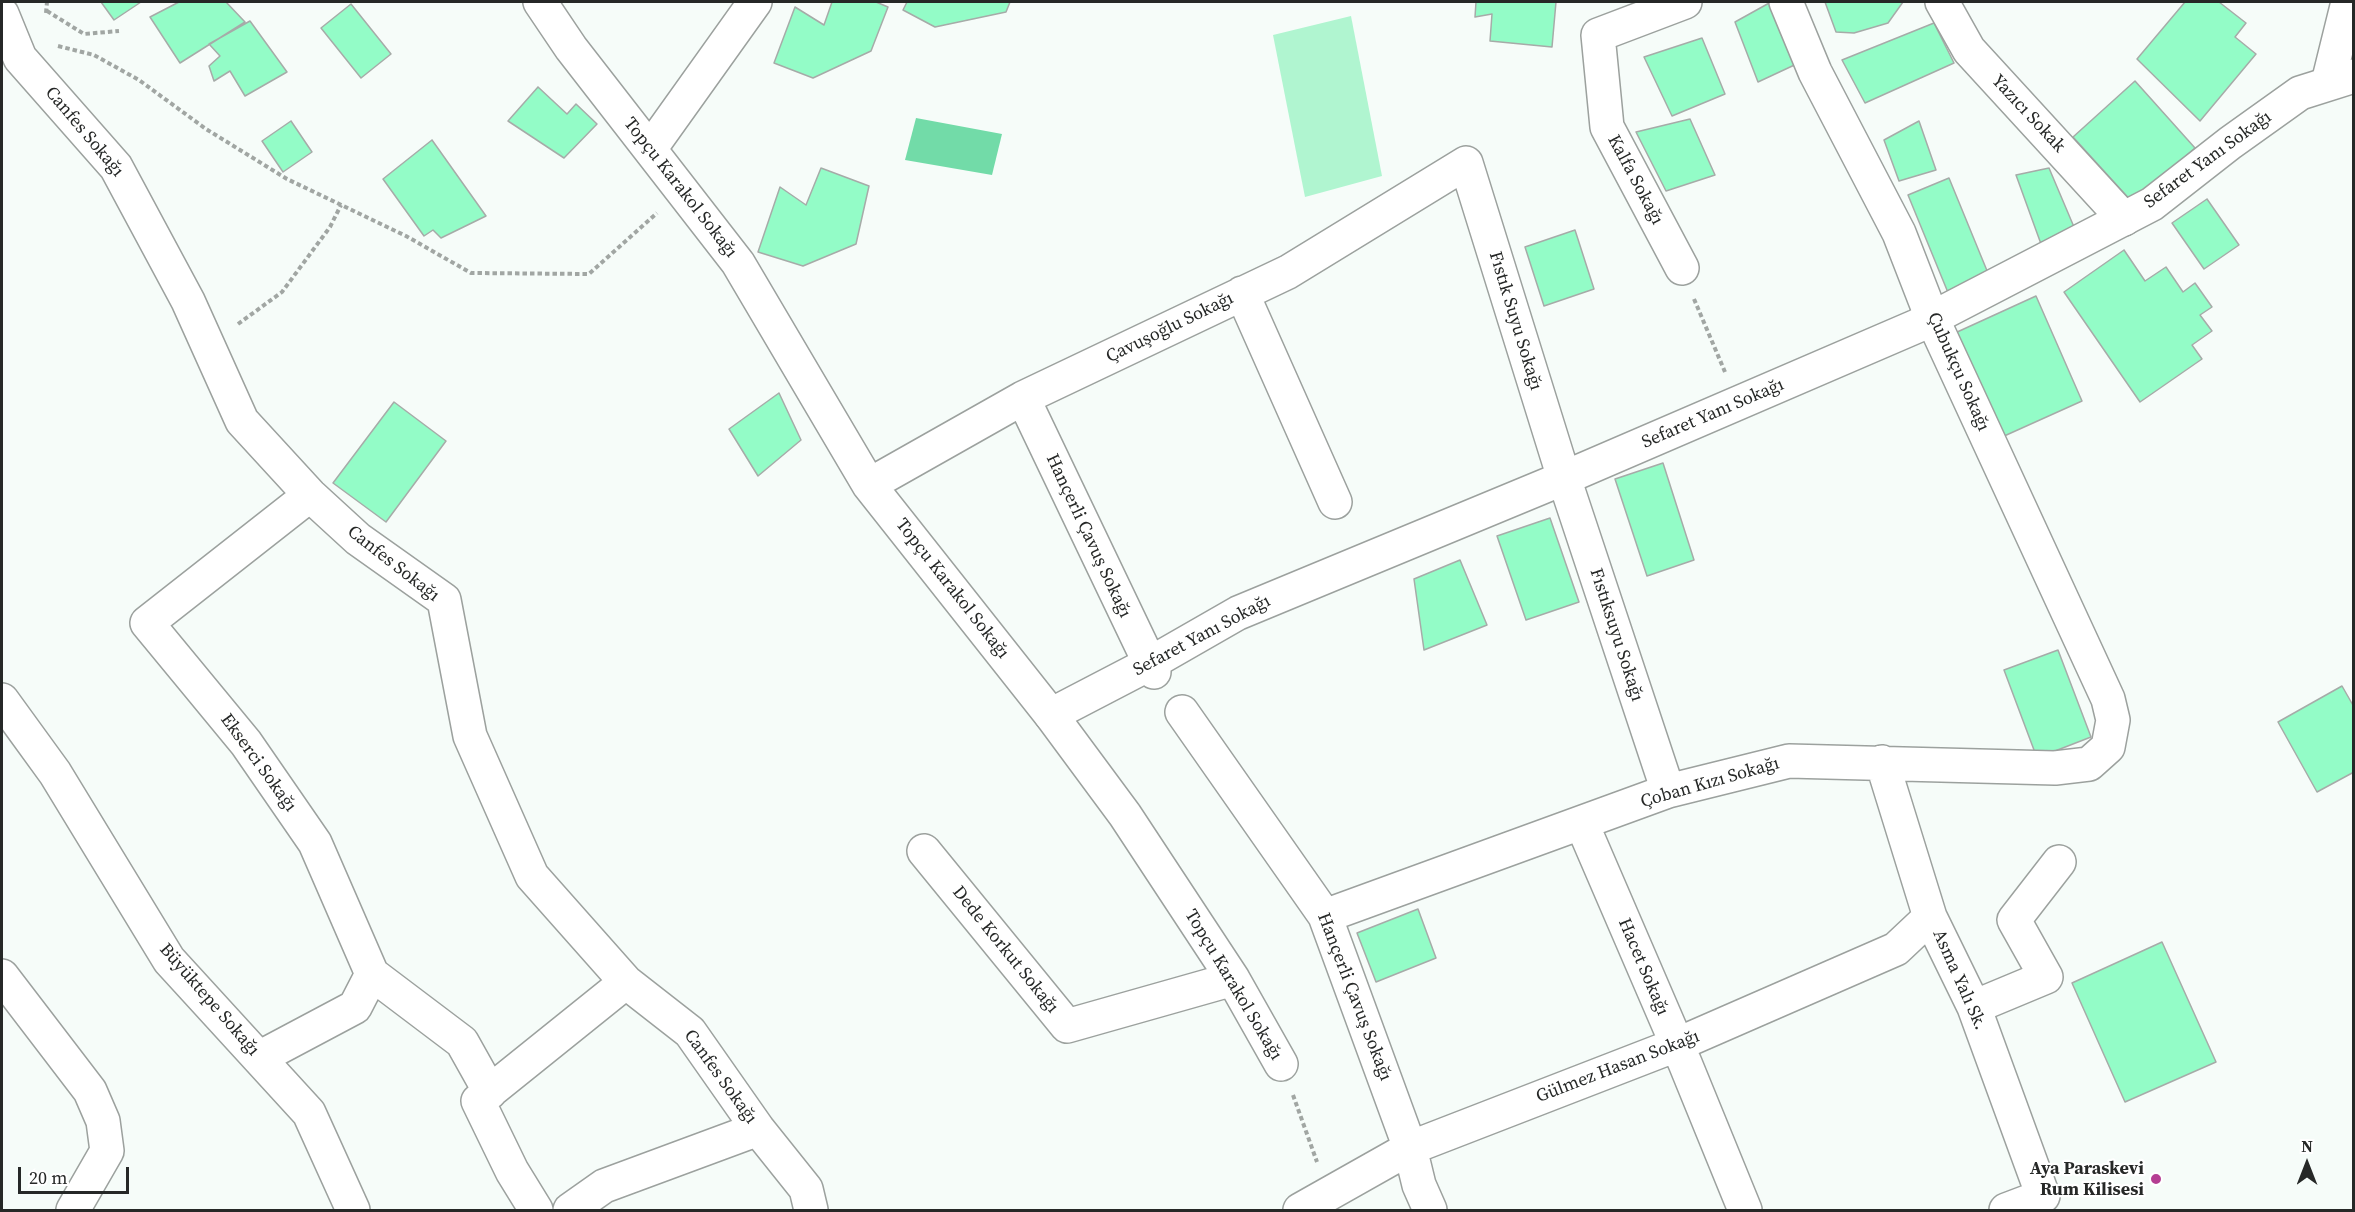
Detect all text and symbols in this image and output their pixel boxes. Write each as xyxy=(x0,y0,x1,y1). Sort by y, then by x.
street label: Yazıcı Sokak xyxy=(1986,71,2070,157)
street label: Canfes Sokağı xyxy=(40,83,128,181)
street label: Sefaret Yanı Sokağı xyxy=(2140,107,2276,213)
street label: Topçu Karakol Sokağı xyxy=(619,114,741,262)
street label: Kalfa Sokağı xyxy=(1602,131,1668,229)
street label: Fıstık Suyu Sokağı xyxy=(1484,249,1546,393)
street label: Çavuşoğlu Sokağı xyxy=(1103,288,1237,368)
street label: Çubukçu Sokağı xyxy=(1922,309,1994,435)
street label: Sefaret Yanı Sokağı xyxy=(1639,374,1787,454)
street label: Hançerli Çavuş Sokağı xyxy=(1041,451,1135,621)
street label: Topçu Karakol Sokağı xyxy=(891,515,1013,663)
street label: Canfes Sokağı xyxy=(343,521,443,607)
street label: Fıstıksuyu Sokağı xyxy=(1584,566,1648,704)
street label: Sefaret Yanı Sokağı xyxy=(1130,591,1274,681)
street label: Ekserci Sokağı xyxy=(215,710,301,816)
street label: Çoban Kızı Sokağı xyxy=(1638,753,1782,813)
street label: Dede Korkut Sokağı xyxy=(947,882,1063,1018)
street label: Topçu Karakol Sokağı xyxy=(1179,906,1287,1064)
street label: Hançerli Çavuş Sokağı xyxy=(1312,910,1396,1084)
street label: Hacet Sokağı xyxy=(1613,915,1673,1019)
street label: Asma Yalı Sk. xyxy=(1927,926,1991,1034)
street label: Büyüktepe Sokağı xyxy=(154,939,264,1061)
street label: Canfes Sokağı xyxy=(679,1026,761,1128)
street label: Gülmez Hasan Sokağı xyxy=(1533,1026,1703,1108)
north arrow xyxy=(2277,1134,2337,1194)
text: N xyxy=(2301,1135,2313,1157)
scale bar xyxy=(21,1155,132,1193)
place label: Aya Paraskevi Rum Kilisesi xyxy=(2030,1158,2144,1200)
text: 20 m xyxy=(29,1165,67,1190)
marker: Aya Paraskevi Rum Kilisesi xyxy=(2149,1172,2163,1186)

